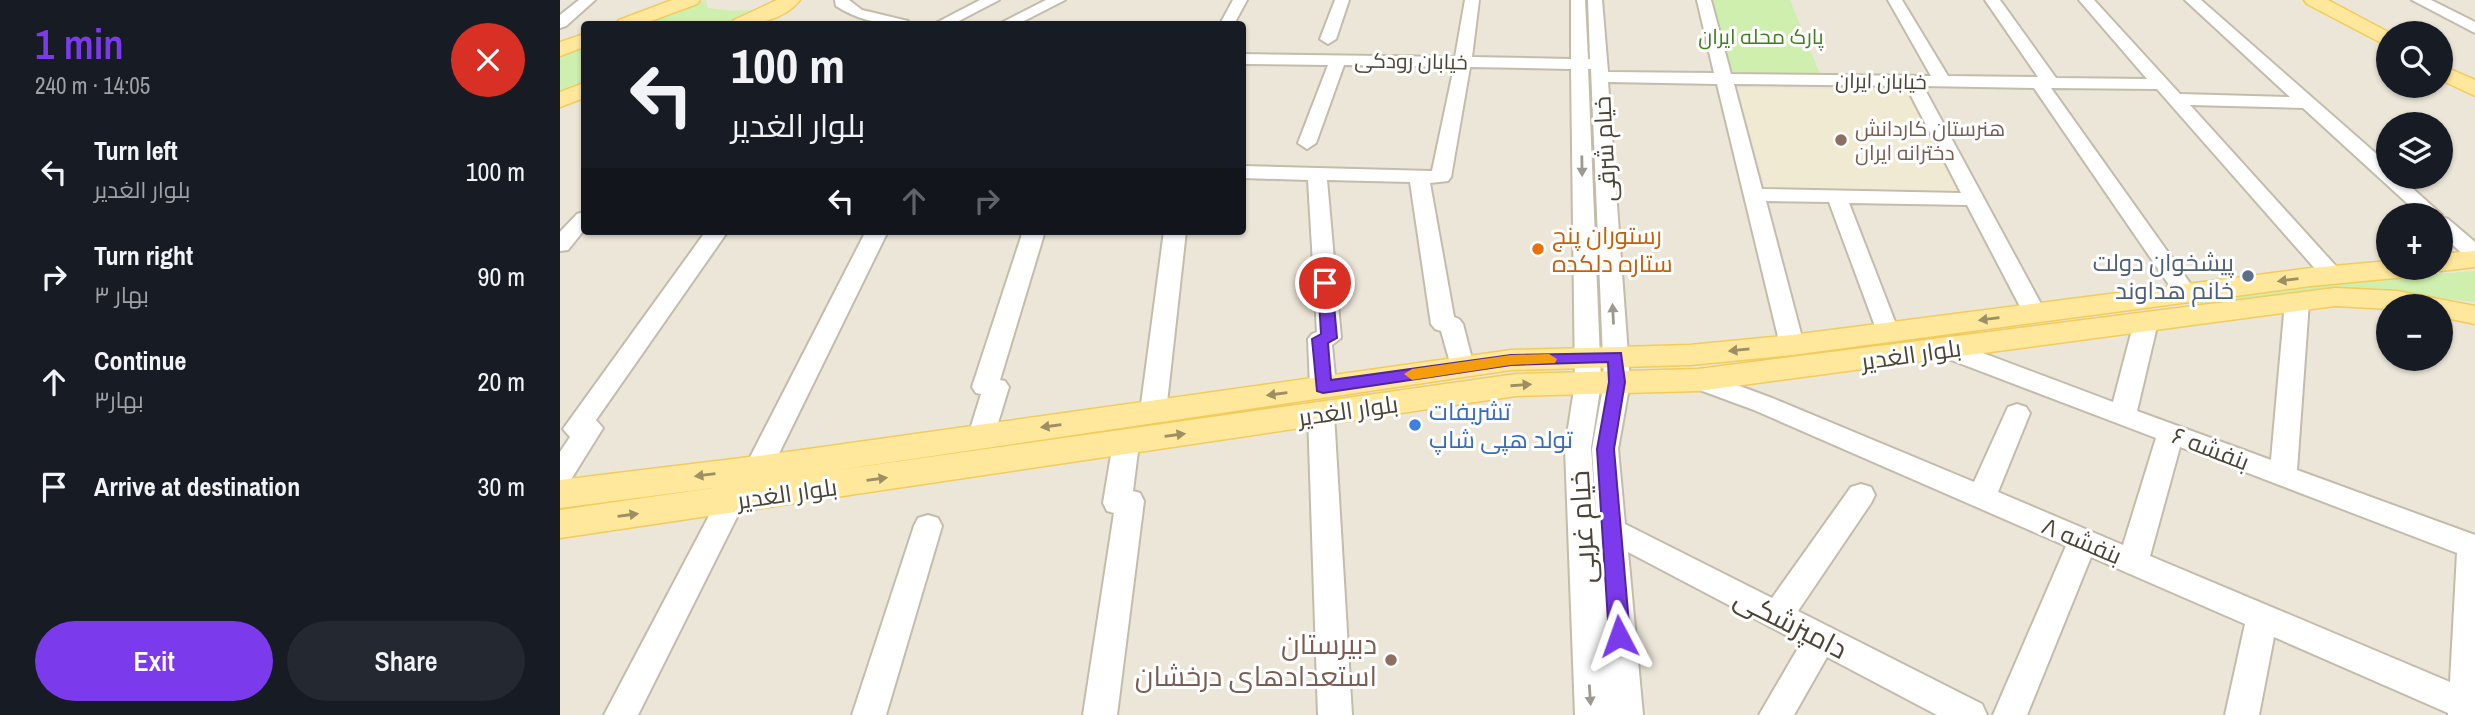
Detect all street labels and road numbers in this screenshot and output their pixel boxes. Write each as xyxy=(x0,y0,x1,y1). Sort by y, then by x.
street label: خیابان رودکی xyxy=(1354,46,1468,76)
street label: خیابان ایران xyxy=(1835,66,1927,96)
street label: خیام شرقی xyxy=(1585,95,1624,203)
street label: بلوار الغدیر xyxy=(1857,331,1963,377)
street label: بلوار الغدیر xyxy=(1294,387,1400,433)
street label: بنفشه ۶ xyxy=(2168,419,2254,477)
street label: خیام غربی xyxy=(1560,469,1605,584)
street label: بلوار الغدیر xyxy=(733,470,839,516)
street label: بنفشه ۸ xyxy=(2037,509,2127,571)
street label: دامپزشکی xyxy=(1728,578,1854,668)

